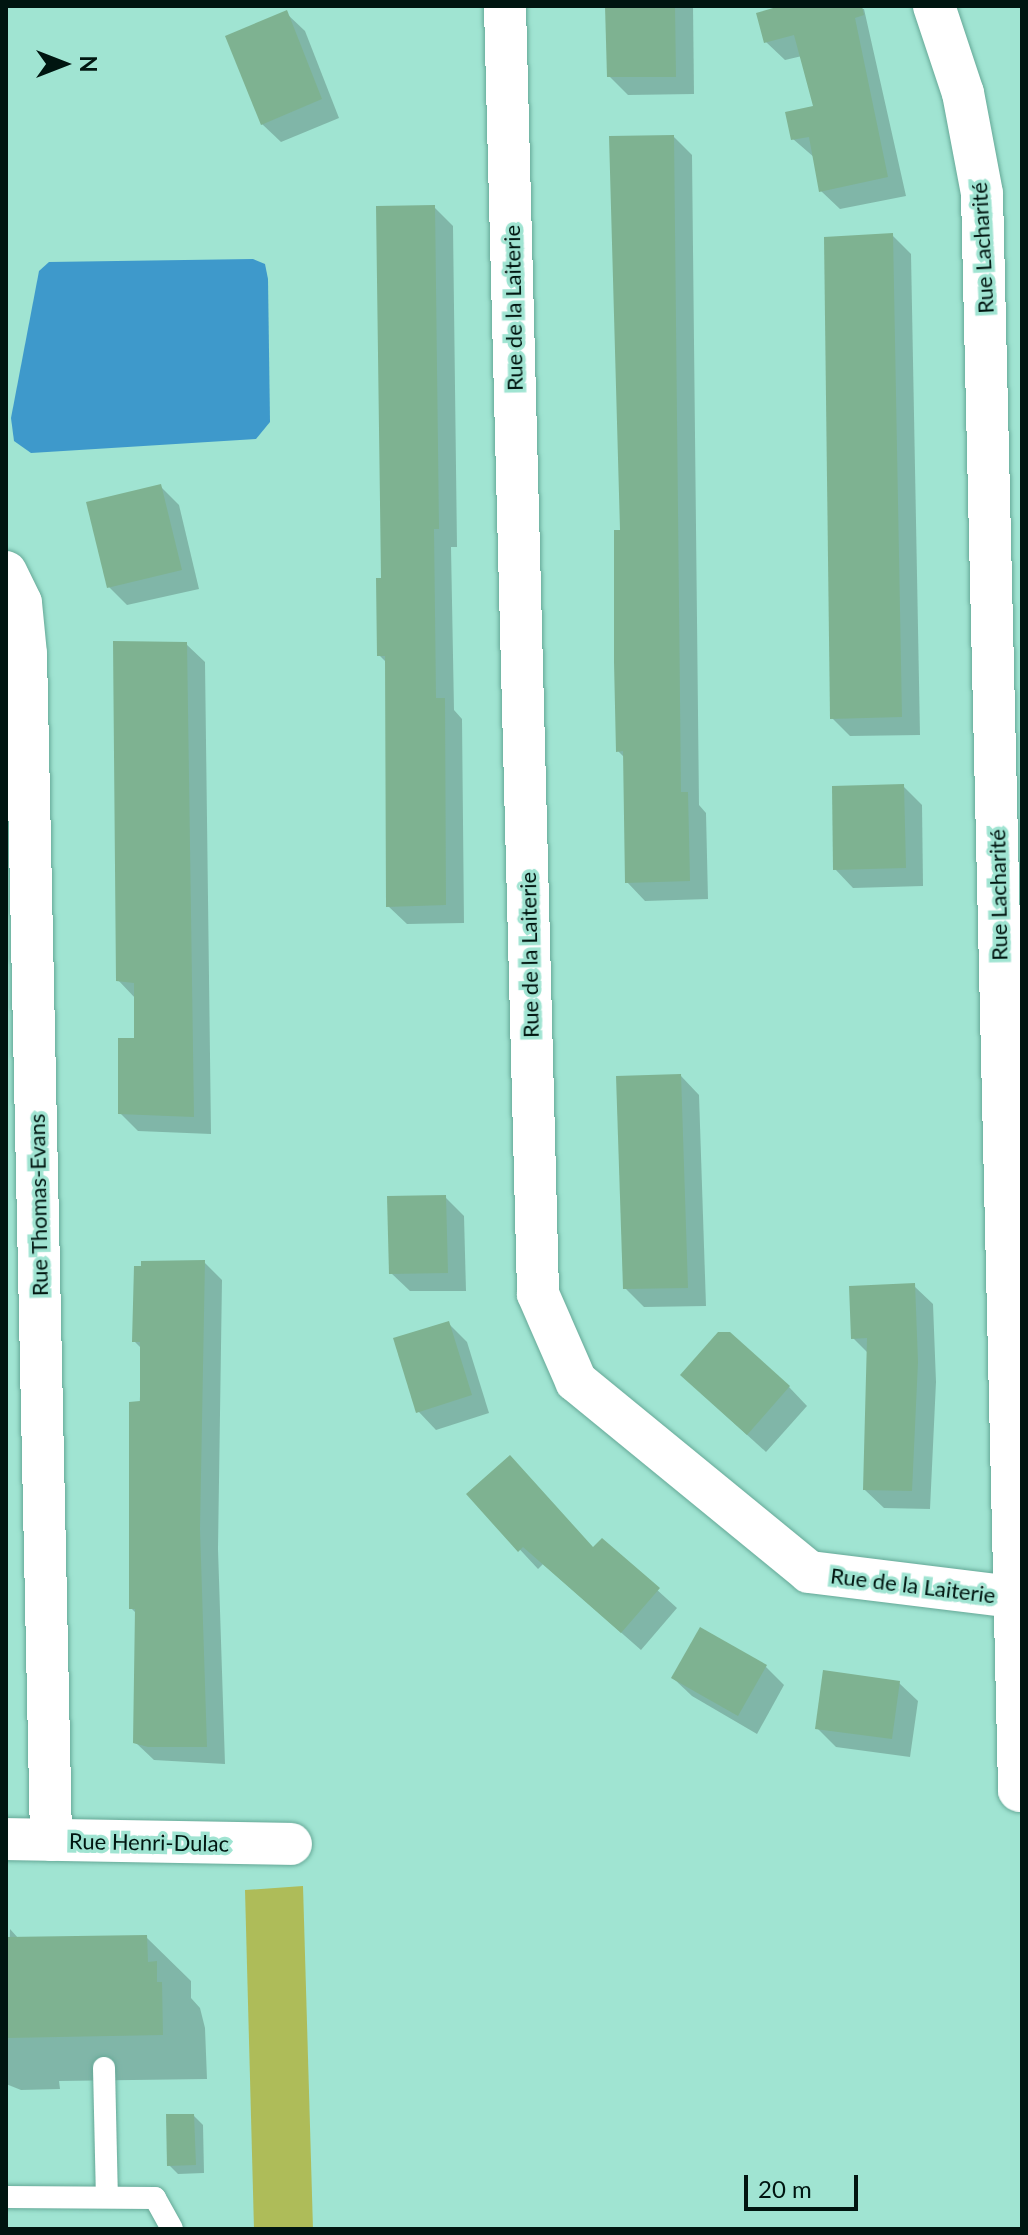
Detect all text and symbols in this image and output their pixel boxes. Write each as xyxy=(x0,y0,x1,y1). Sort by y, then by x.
north arrow xyxy=(24,24,104,104)
text: N xyxy=(75,56,102,72)
street label: Rue Lacharité xyxy=(965,182,999,314)
street label: Rue de la Laiterie xyxy=(498,225,528,391)
street label: Rue Lacharité xyxy=(984,829,1012,961)
street label: Rue de la Laiterie xyxy=(514,872,544,1038)
street label: Rue Thomas-Evans xyxy=(23,1113,53,1297)
street label: Rue de la Laiterie xyxy=(829,1562,997,1608)
street label: Rue Henri-Dulac xyxy=(69,1827,229,1857)
scale bar xyxy=(748,2159,862,2209)
text: 20 m xyxy=(758,2174,812,2203)

